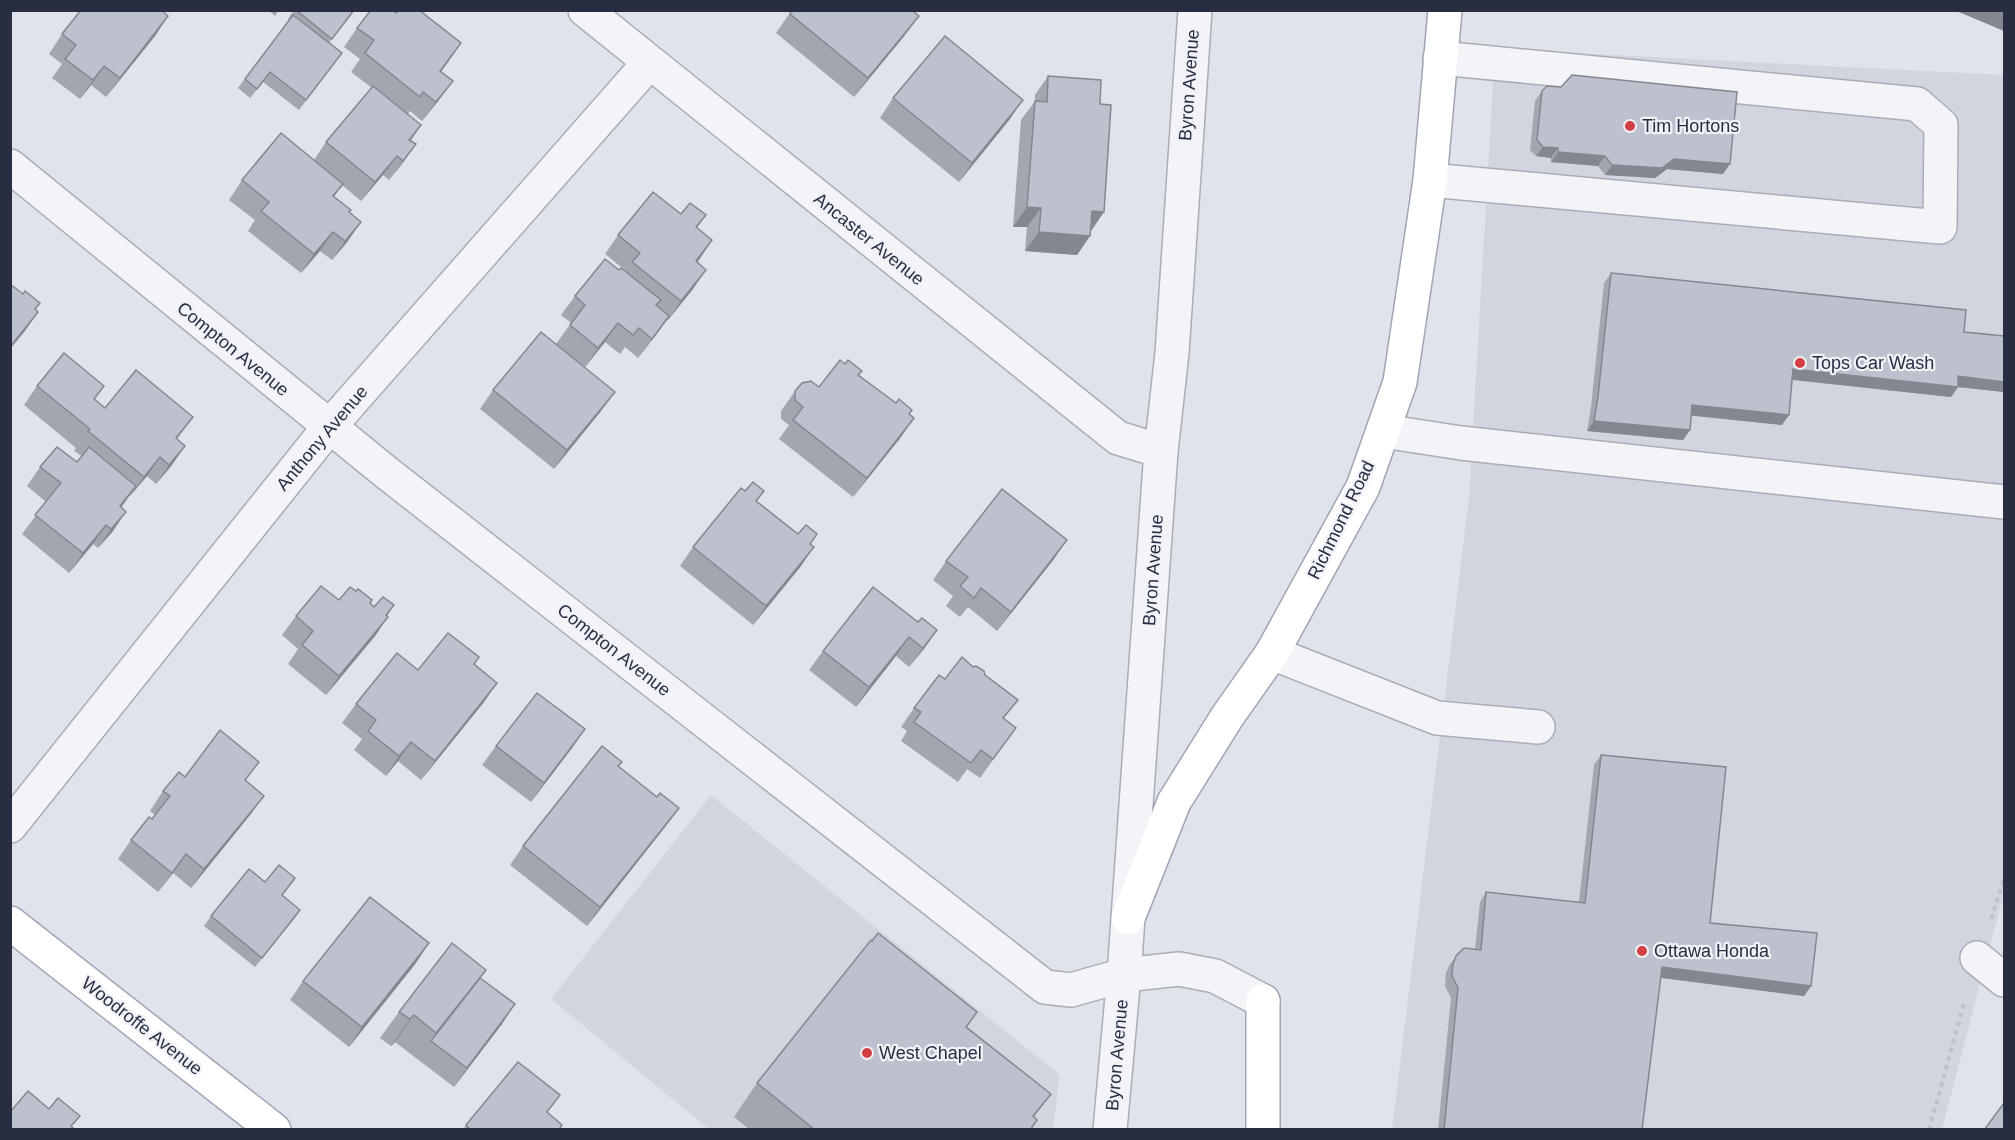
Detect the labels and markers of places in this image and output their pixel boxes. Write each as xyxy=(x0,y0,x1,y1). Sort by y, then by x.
place label: Tim Hortons xyxy=(1642,116,1739,136)
marker: Tim Hortons xyxy=(1623,119,1637,133)
place label: Tops Car Wash xyxy=(1812,353,1934,373)
marker: Tops Car Wash xyxy=(1793,356,1807,370)
place label: Ottawa Honda xyxy=(1654,941,1770,961)
marker: Ottawa Honda xyxy=(1635,944,1649,958)
place label: West Chapel xyxy=(879,1043,982,1063)
marker: West Chapel xyxy=(860,1046,874,1060)

